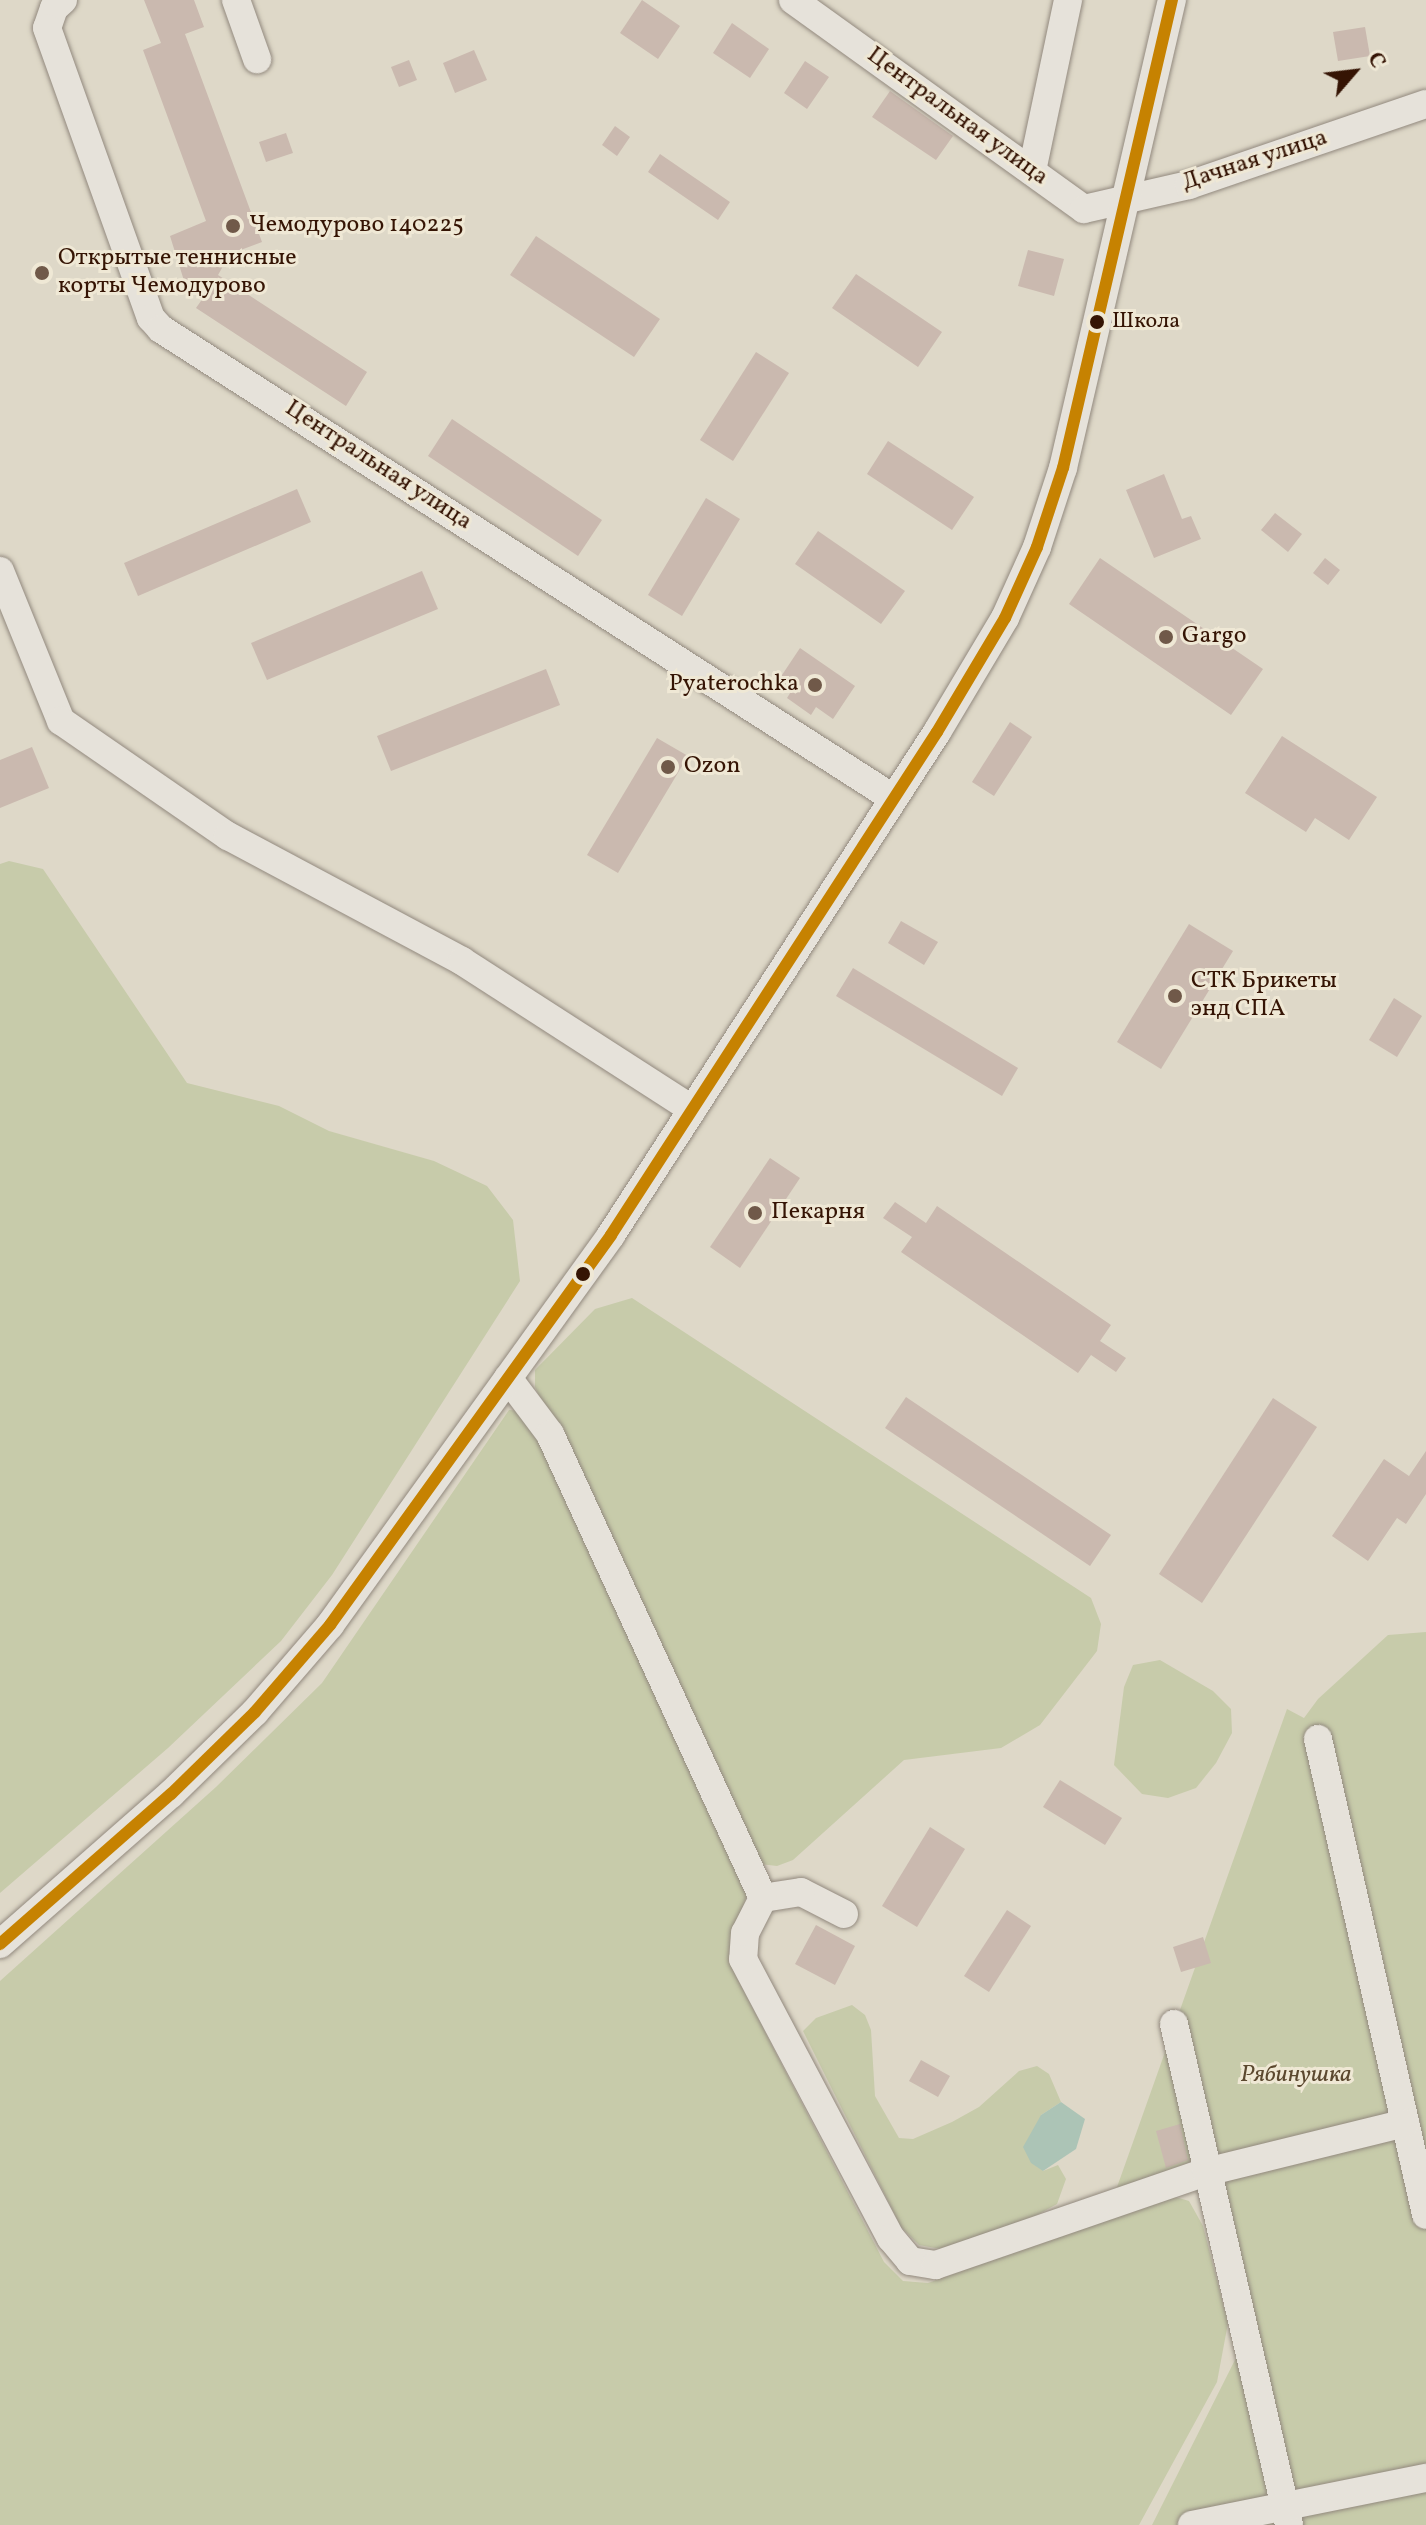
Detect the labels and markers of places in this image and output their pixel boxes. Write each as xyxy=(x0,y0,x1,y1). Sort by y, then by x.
place label: Чемодурово 140225 xyxy=(249,212,464,240)
marker: Чемодурово 140225 xyxy=(224,217,242,235)
place label: Открытые теннисные корты Чемодурово xyxy=(58,245,297,301)
marker: Открытые теннисные корты Чемодурово xyxy=(33,264,51,282)
place label: Школа xyxy=(1112,309,1180,335)
marker: Школа xyxy=(1089,314,1105,330)
place label: Gargo xyxy=(1182,623,1247,651)
marker: Gargo xyxy=(1157,628,1175,646)
place label: Pyaterochka xyxy=(669,671,799,699)
marker: Pyaterochka xyxy=(806,676,824,694)
place label: Ozon xyxy=(684,753,741,781)
marker: Ozon xyxy=(659,758,677,776)
place label: СТК Брикеты энд СПА xyxy=(1191,968,1337,1024)
marker: СТК Брикеты энд СПА xyxy=(1166,987,1184,1005)
place label: Пекарня xyxy=(771,1199,865,1227)
marker: Пекарня xyxy=(746,1204,764,1222)
unlabelled marker xyxy=(575,1266,591,1282)

